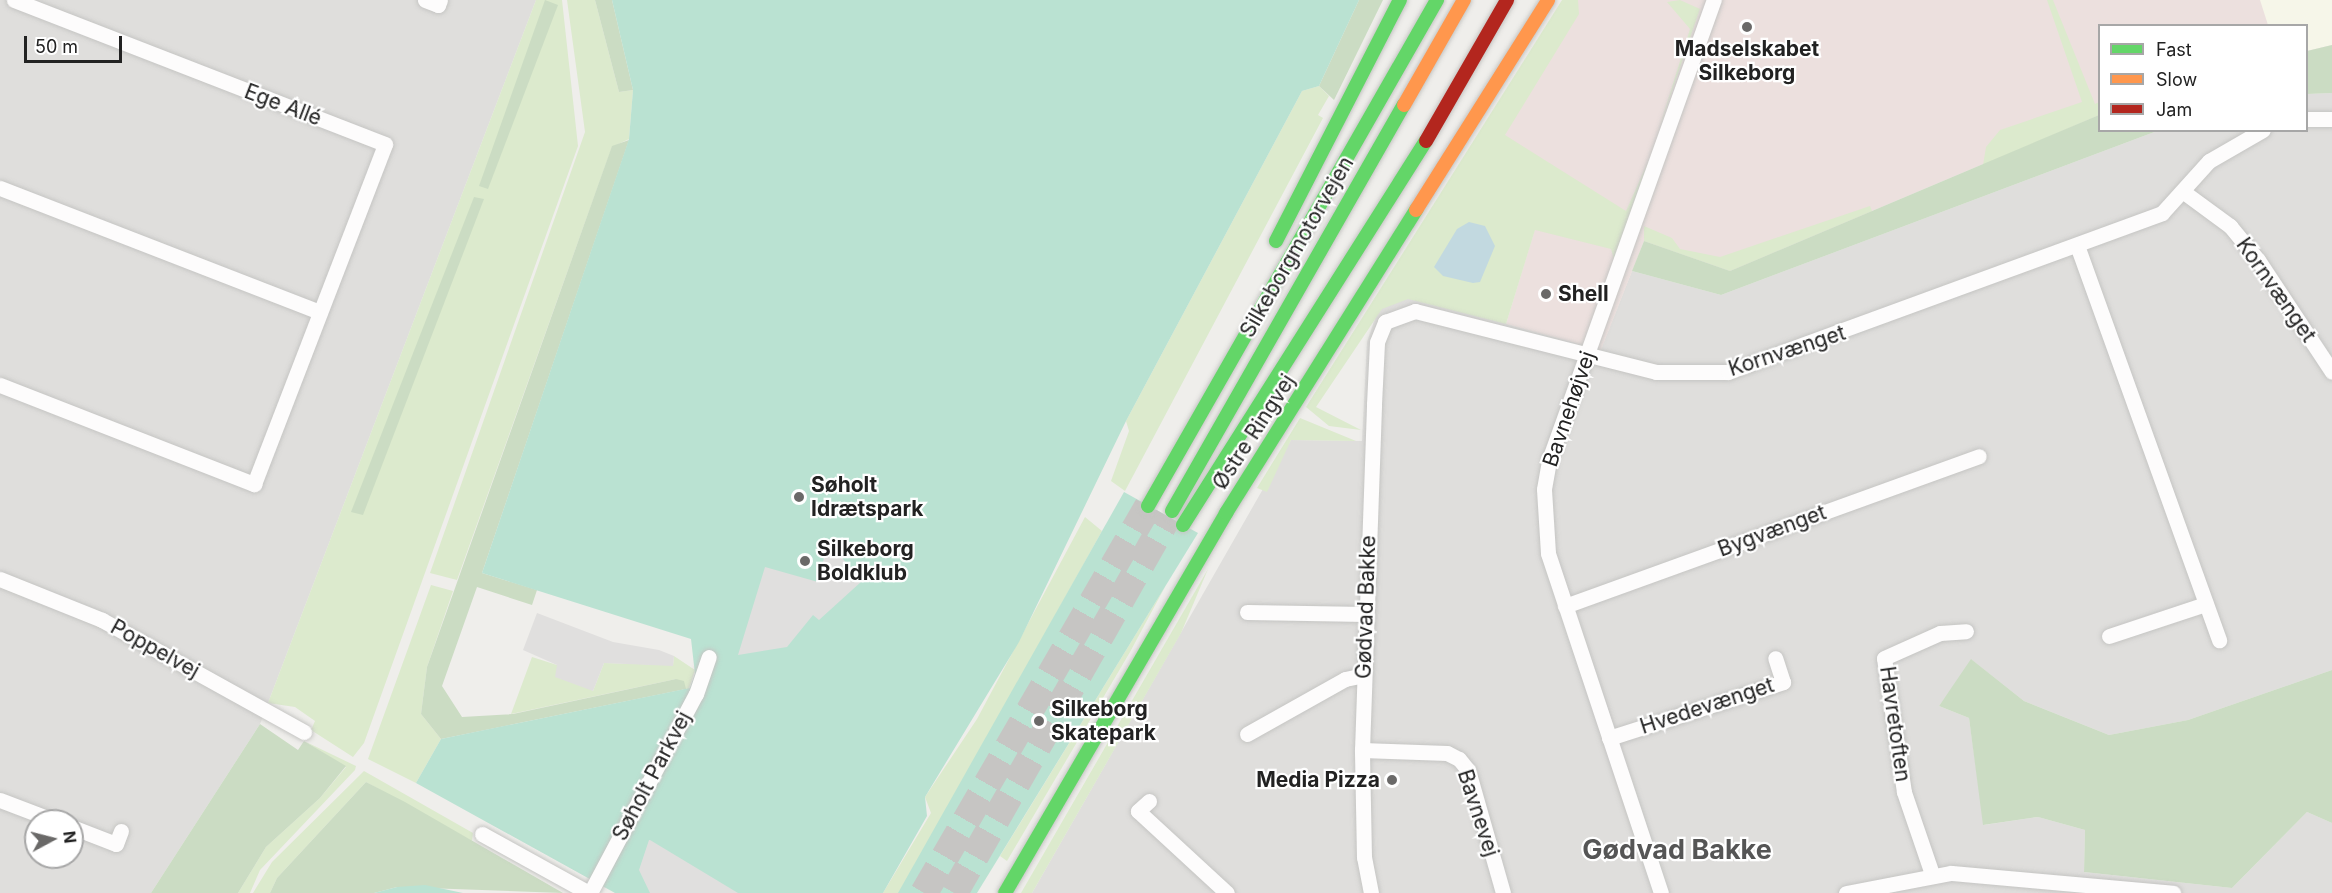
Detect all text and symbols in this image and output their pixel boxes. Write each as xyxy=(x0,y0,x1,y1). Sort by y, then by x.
marker: Madselskabet Silkeborg xyxy=(1740,20,1754,34)
scale bar xyxy=(27,24,124,62)
legend xyxy=(2098,24,2308,132)
text: 50 m xyxy=(35,36,78,57)
place label: Madselskabet Silkeborg xyxy=(1675,36,1819,86)
text: Fast xyxy=(2156,39,2192,60)
text: Slow xyxy=(2156,69,2197,90)
street label: Ege Allé xyxy=(241,79,325,131)
text: Jam xyxy=(2156,99,2192,120)
street label: Silkeborgmotorvejen xyxy=(1235,152,1359,342)
street label: Kornvænget xyxy=(2231,233,2321,347)
place label: Shell xyxy=(1558,281,1609,307)
marker: Shell xyxy=(1539,287,1553,301)
street label: Kornvænget xyxy=(1725,320,1849,382)
street label: Bavnehøjvej xyxy=(1537,348,1601,470)
street label: Østre Ringvej xyxy=(1207,370,1301,494)
place label: Søholt Idrætspark xyxy=(811,472,924,522)
marker: Søholt Idrætspark xyxy=(792,490,806,504)
street label: Bygvænget xyxy=(1714,500,1830,562)
street label: Gødvad Bakke xyxy=(1351,535,1381,679)
place label: Silkeborg Boldklub xyxy=(817,536,914,586)
marker: Silkeborg Boldklub xyxy=(798,554,812,568)
street label: Poppelvej xyxy=(106,614,204,684)
street label: Havretoften xyxy=(1874,665,1916,783)
street label: Hvedevænget xyxy=(1637,672,1777,740)
place label: Silkeborg Skatepark xyxy=(1051,696,1156,746)
street label: Søholt Parkvej xyxy=(607,707,697,845)
marker: Silkeborg Skatepark xyxy=(1032,714,1046,728)
street label: Bavnevej xyxy=(1452,766,1504,860)
place label: Media Pizza xyxy=(1256,767,1380,793)
marker: Media Pizza xyxy=(1385,773,1399,787)
north arrow xyxy=(24,809,84,869)
text: N xyxy=(59,830,81,844)
district label: Gødvad Bakke xyxy=(1582,834,1772,866)

